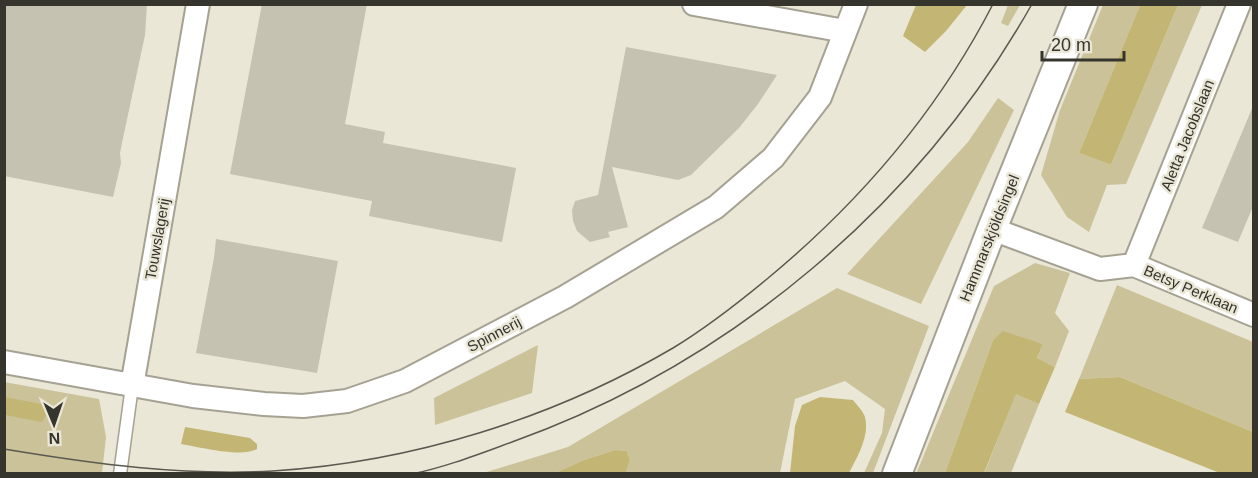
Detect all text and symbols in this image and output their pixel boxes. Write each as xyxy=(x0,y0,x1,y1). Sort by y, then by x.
scale bar xyxy=(1042,24,1124,62)
text: 20 m xyxy=(1051,35,1091,55)
street label: Aletta Jacobslaan xyxy=(1157,77,1217,193)
street label: Hammarskjöldsingel xyxy=(956,172,1022,304)
street label: Touwslagerij xyxy=(141,197,173,281)
street label: Betsy Perklaan xyxy=(1141,261,1241,317)
street label: Spinnerij xyxy=(464,313,524,355)
north arrow xyxy=(24,394,84,454)
text: N xyxy=(48,430,61,447)

